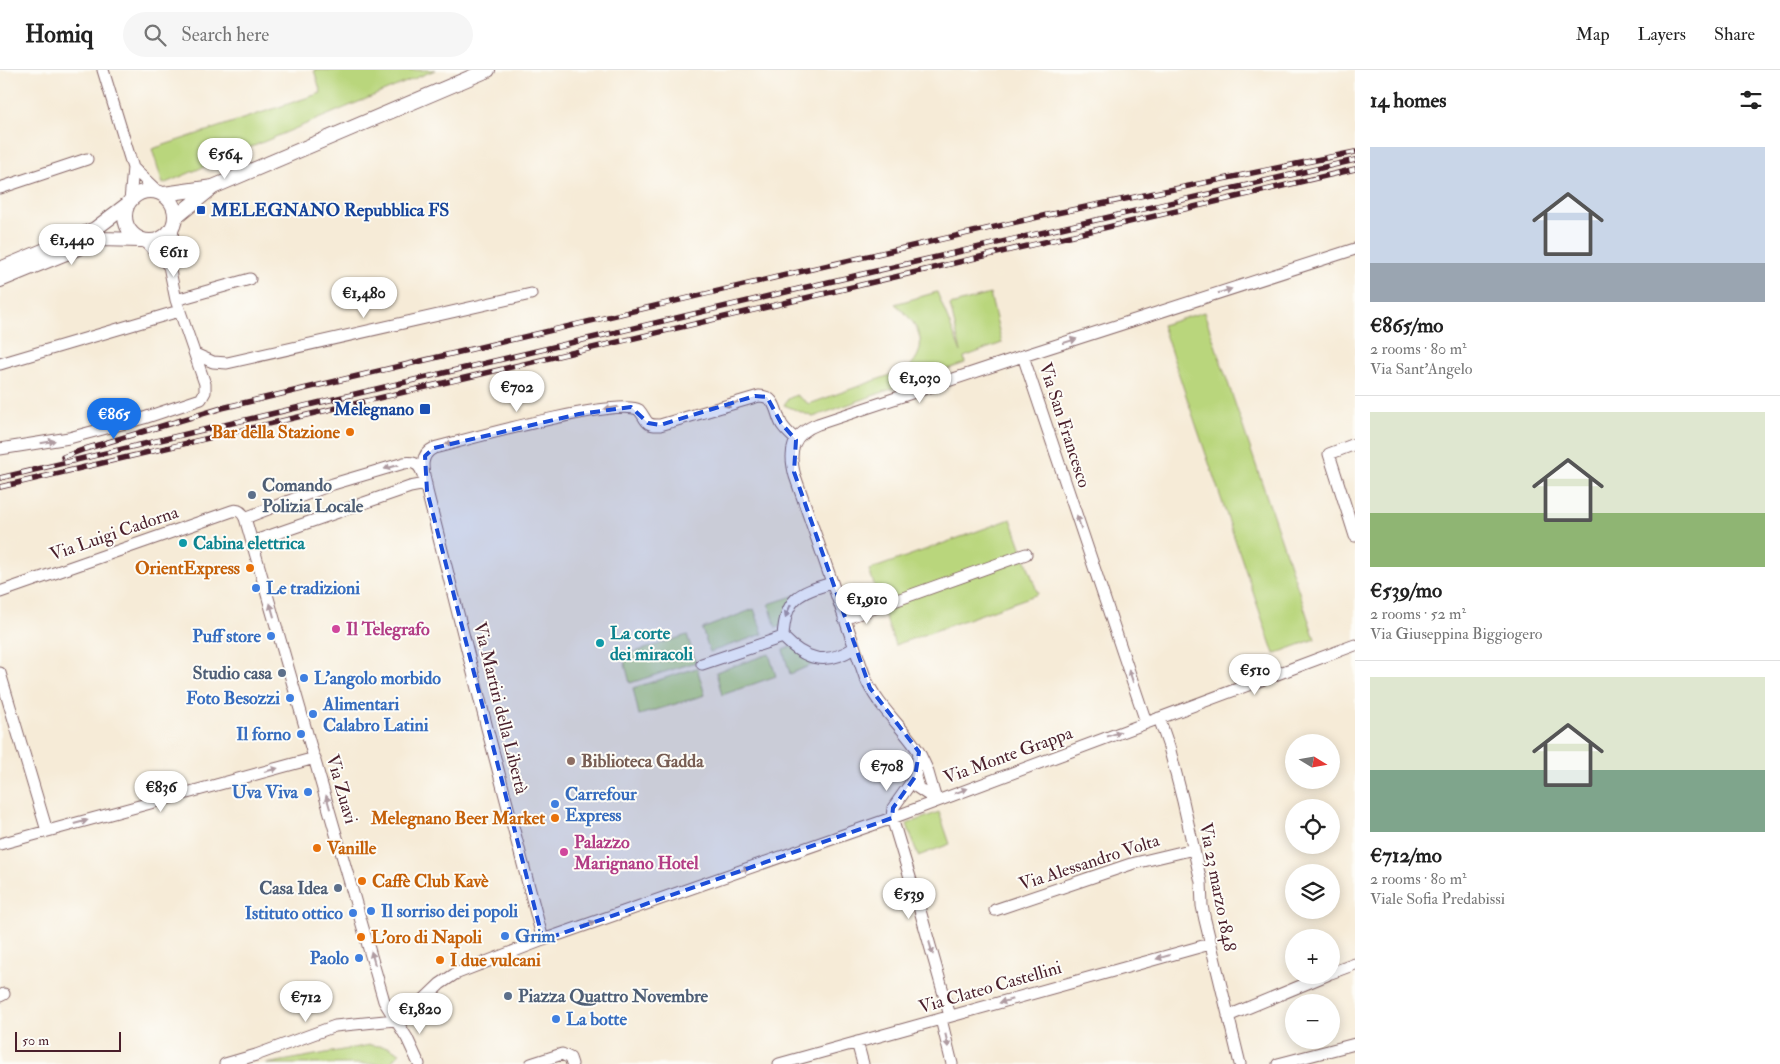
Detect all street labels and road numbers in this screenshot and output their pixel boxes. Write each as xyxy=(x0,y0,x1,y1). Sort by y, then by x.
street label: Via San Francesco xyxy=(1033,360,1096,491)
street label: Via Luigi Cadorna xyxy=(47,500,182,566)
street label: Via Martiri della Libertà xyxy=(468,620,533,797)
street label: Via Monte Grappa xyxy=(941,721,1076,789)
street label: Via Zuavi xyxy=(321,752,362,827)
street label: Via 23 marzo 1848 xyxy=(1194,821,1241,953)
street label: Via Alessandro Volta xyxy=(1016,829,1163,896)
street label: Via Clateo Castellini xyxy=(916,956,1065,1019)

